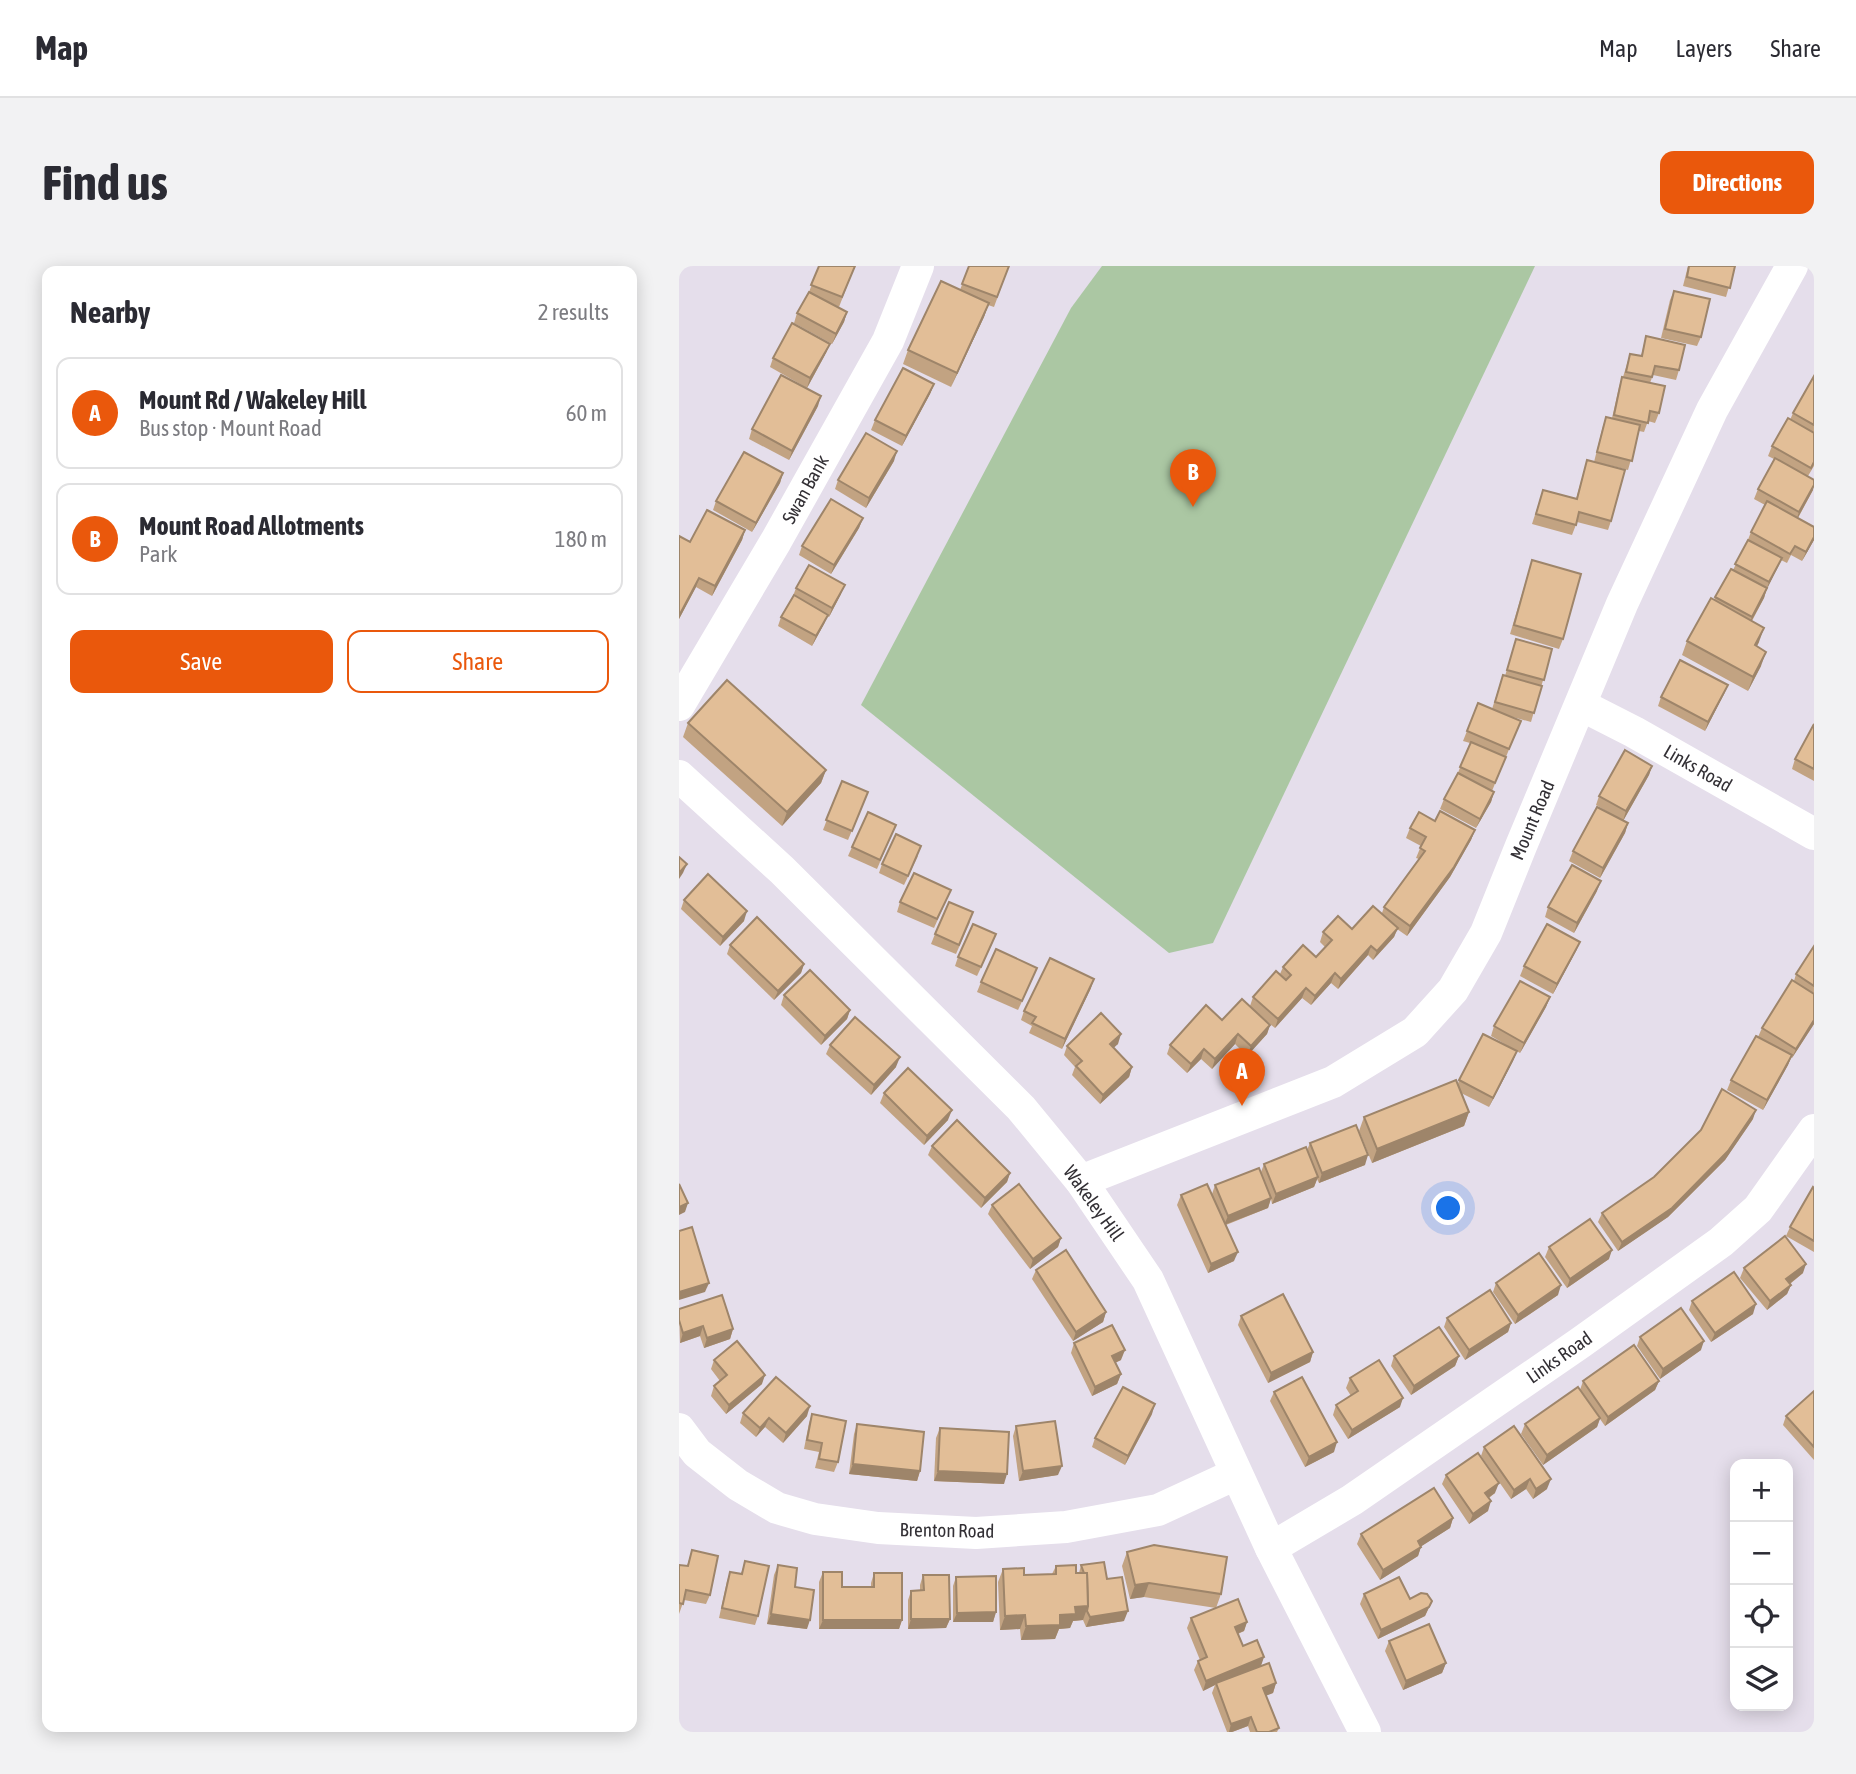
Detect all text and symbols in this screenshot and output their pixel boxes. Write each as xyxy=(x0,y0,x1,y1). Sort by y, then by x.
text: Map xyxy=(35,29,88,67)
text: Map xyxy=(1599,35,1638,62)
text: Layers xyxy=(1676,35,1732,62)
text: Share xyxy=(1770,35,1821,62)
button: Directions xyxy=(1660,151,1814,214)
text: Find us xyxy=(42,154,168,210)
text: Nearby xyxy=(70,295,150,329)
text: 2 results xyxy=(538,299,609,325)
text: Mount Rd / Wakeley Hill xyxy=(139,385,366,415)
text: A xyxy=(89,400,101,426)
text: 60 m xyxy=(566,400,607,426)
text: Bus stop · Mount Road xyxy=(139,415,322,441)
pin: B xyxy=(1170,449,1216,507)
street label: Swan Bank xyxy=(777,450,833,527)
text: Mount Road Allotments xyxy=(139,511,364,541)
text: B xyxy=(90,526,100,552)
text: 180 m xyxy=(555,526,607,552)
text: Park xyxy=(139,541,177,567)
button: Save xyxy=(70,630,333,693)
button: Share xyxy=(347,630,609,693)
street label: Links Road xyxy=(1660,740,1736,796)
street label: Mount Road xyxy=(1505,777,1559,863)
pin: A xyxy=(1219,1048,1265,1106)
street label: Wakeley Hill xyxy=(1059,1161,1129,1245)
your location xyxy=(1431,1191,1465,1225)
street label: Links Road xyxy=(1522,1327,1596,1387)
map controls xyxy=(1730,1459,1793,1711)
button: + xyxy=(1730,1459,1793,1522)
street label: Brenton Road xyxy=(899,1518,995,1542)
button: − xyxy=(1730,1522,1793,1585)
button: locate xyxy=(1730,1585,1793,1648)
button: layers xyxy=(1730,1648,1793,1711)

